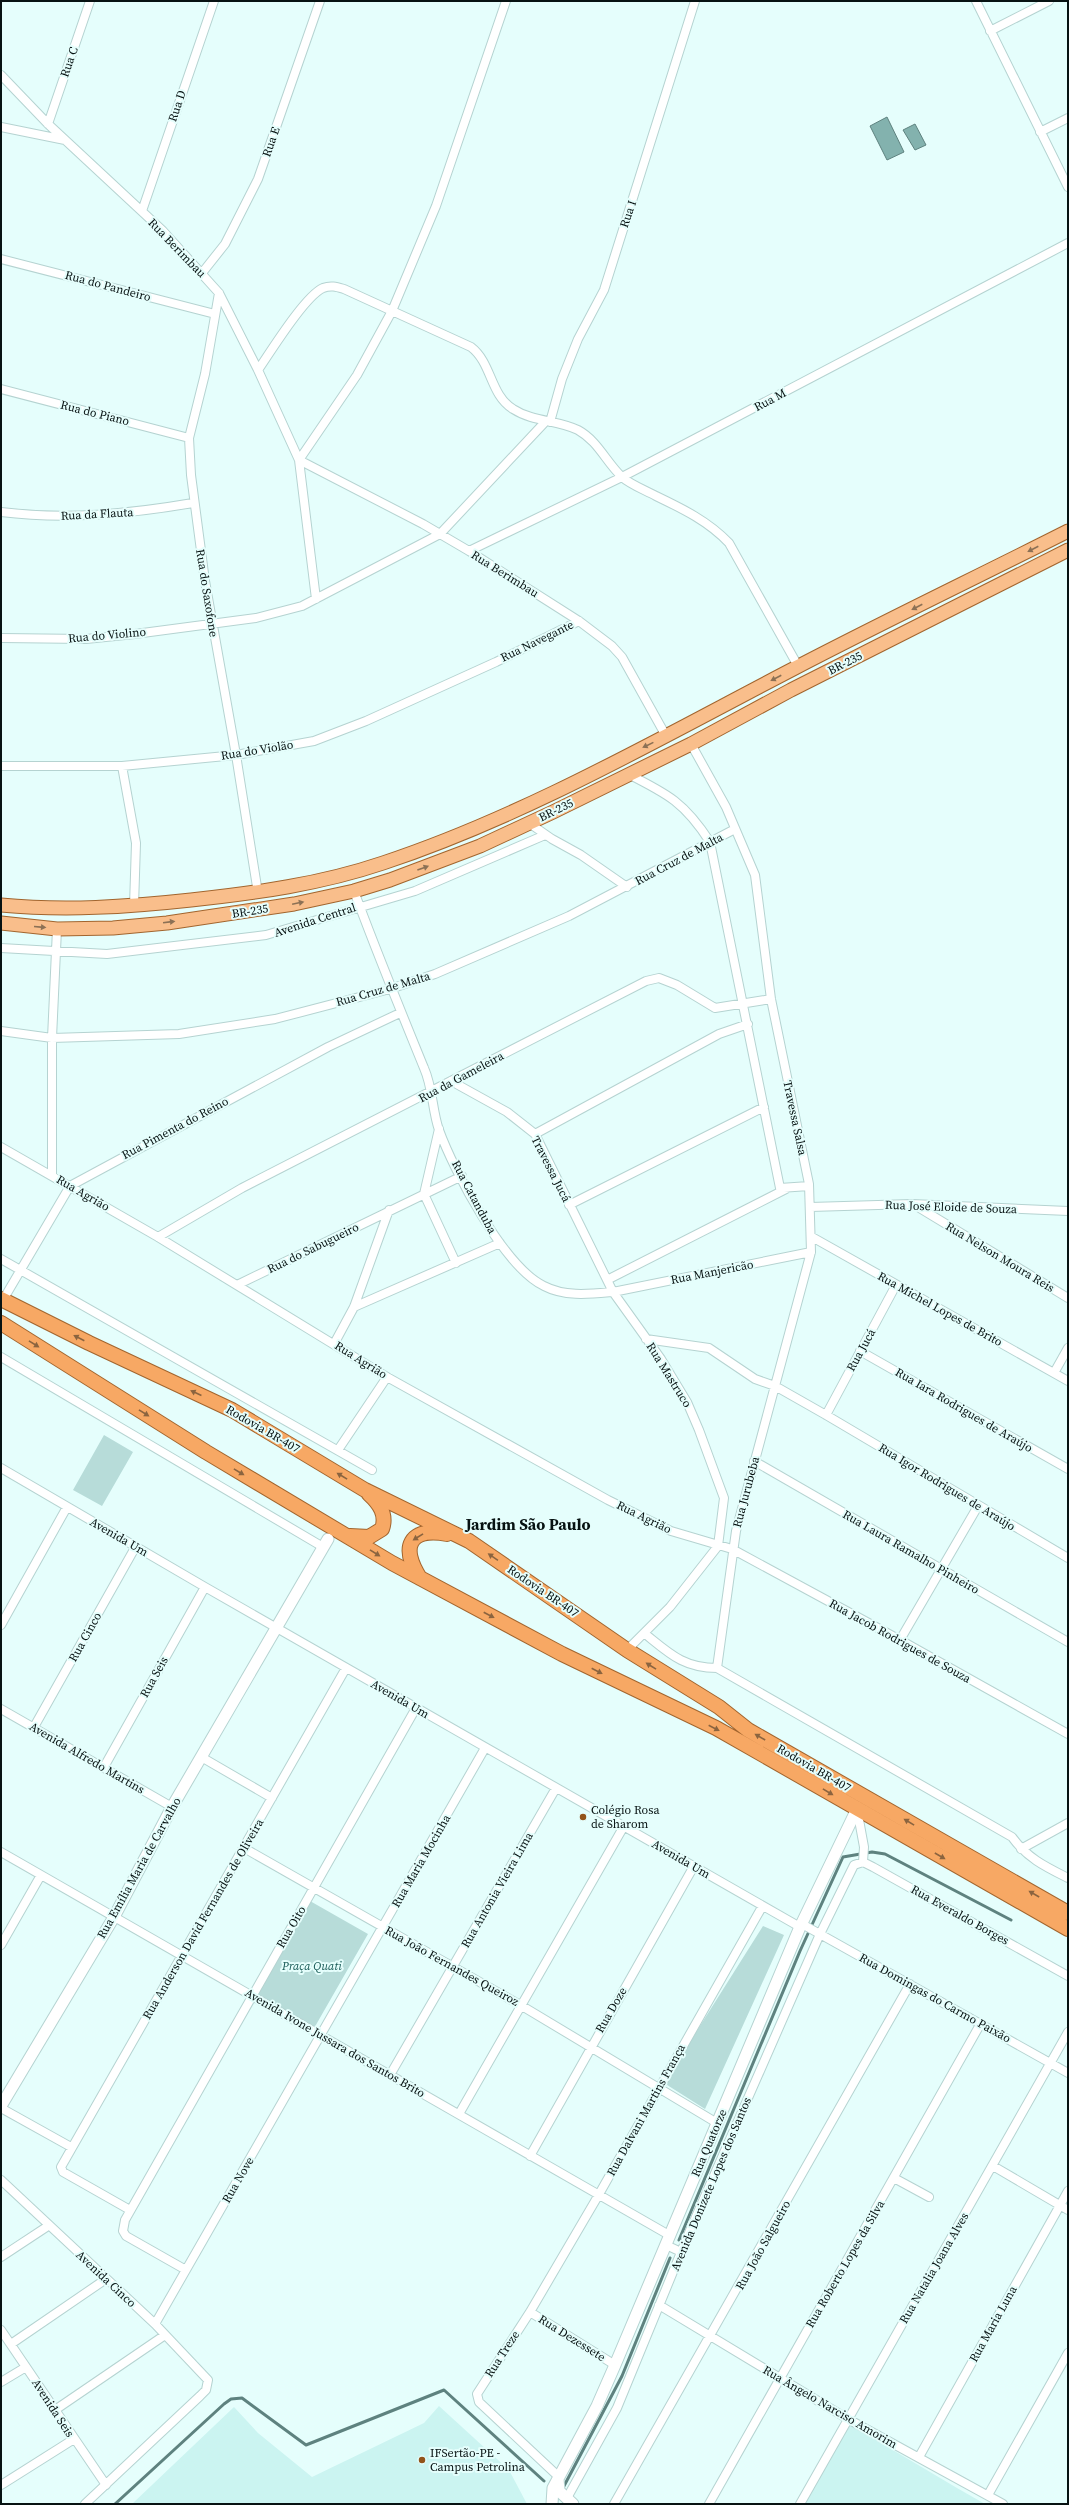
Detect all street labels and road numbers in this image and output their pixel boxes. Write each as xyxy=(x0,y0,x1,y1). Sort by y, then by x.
street label: Rua C xyxy=(56,44,82,79)
street label: Rua D xyxy=(164,88,190,124)
street label: Rua E xyxy=(258,125,284,159)
street label: Rua I xyxy=(616,198,640,230)
street label: Rua Berimbau xyxy=(145,215,209,281)
street label: Rua do Pandeiro xyxy=(63,267,153,305)
street label: Rua M xyxy=(751,385,789,415)
street label: Rua do Piano xyxy=(59,397,132,429)
street label: Rua da Flauta xyxy=(60,504,135,524)
street label: Rua Berimbau xyxy=(468,547,542,601)
street label: Rua do Saxofone xyxy=(192,548,222,638)
street label: Rua Navegante xyxy=(498,616,576,666)
street label: Rua do Violino xyxy=(67,624,147,646)
street label: BR-235 xyxy=(825,648,865,678)
street label: Rua do Violão xyxy=(220,736,295,764)
street label: BR-235 xyxy=(536,795,576,825)
street label: Rua Cruz de Malta xyxy=(632,829,727,889)
street label: Avenida Central xyxy=(272,899,358,941)
street label: BR-235 xyxy=(231,900,269,922)
street label: Rua Cruz de Malta xyxy=(334,968,433,1010)
street label: Rua da Gameleira xyxy=(416,1047,507,1106)
street label: Travessa Salsa xyxy=(779,1079,811,1158)
street label: Rua Pimenta do Reino xyxy=(119,1093,232,1163)
street label: Travessa Jucá xyxy=(528,1133,575,1205)
street label: Rua Catanduba xyxy=(448,1157,501,1237)
street label: Rua Agrião xyxy=(53,1171,113,1215)
street label: Rua José Eloide de Souza xyxy=(885,1197,1018,1217)
street label: Rua Nelson Moura Reis xyxy=(943,1218,1057,1296)
street label: Rua do Sabugueiro xyxy=(265,1219,362,1277)
street label: Rua Manjericão xyxy=(669,1256,755,1288)
street label: Rua Michel Lopes de Brito xyxy=(875,1268,1006,1350)
street label: Rua Jucá xyxy=(843,1325,880,1374)
street label: Rua Agrião xyxy=(332,1338,391,1383)
street label: Rua Mastruco xyxy=(643,1339,696,1411)
street label: Rua Iara Rodrigues de Araújo xyxy=(892,1364,1036,1456)
street label: Rodovia BR-407 xyxy=(223,1401,303,1457)
street label: Rua Igor Rodrigues de Araújo xyxy=(876,1440,1019,1534)
street label: Rua Jurubeba xyxy=(729,1454,763,1529)
street label: Rua Agrião xyxy=(614,1497,674,1537)
street label: Rua Laura Ramalho Pinheiro xyxy=(840,1506,983,1598)
street label: Avenida Um xyxy=(87,1514,151,1560)
street label: Rodovia BR-407 xyxy=(504,1561,582,1621)
street label: Rua Jacob Rodrigues de Souza xyxy=(826,1595,975,1687)
street label: Rua Cinco xyxy=(65,1609,105,1665)
street label: Rua Seis xyxy=(136,1654,172,1700)
street label: Avenida Um xyxy=(368,1676,432,1722)
street label: Avenida Alfredo Martins xyxy=(26,1718,148,1798)
street label: Rodovia BR-407 xyxy=(774,1740,854,1796)
street label: Rua Emília Maria de Carvalho xyxy=(93,1794,185,1942)
street label: Rua Maria Mocinha xyxy=(388,1811,455,1910)
street label: Rua Anderson David Fernandes de Oliveira xyxy=(139,1815,268,2022)
street label: Rua Antonia Vieira Lima xyxy=(457,1828,537,1951)
street label: Avenida Um xyxy=(649,1836,713,1882)
street label: Rua Everaldo Borges xyxy=(908,1881,1012,1949)
street label: Rua Oito xyxy=(273,1903,310,1951)
street label: Rua João Fernandes Queiroz xyxy=(382,1922,522,2010)
street label: Rua Domingas do Carmo Paixão xyxy=(856,1950,1014,2047)
street label: Rua Doze xyxy=(592,1984,630,2036)
street label: Avenida Ivone Jussara dos Santos Brito xyxy=(242,1985,428,2102)
street label: Rua Dalvani Martins França xyxy=(603,2040,690,2179)
street label: Avenida Donizete Lopes dos Santos xyxy=(667,2095,755,2273)
street label: Rua Quatorze xyxy=(688,2107,730,2179)
street label: Rua Nove xyxy=(218,2154,258,2206)
street label: Rua João Salgueiro xyxy=(732,2197,794,2293)
street label: Rua Roberto Lopes da Silva xyxy=(802,2197,889,2331)
street label: Rua Natalia Joana Alves xyxy=(896,2209,972,2327)
street label: Avenida Cinco xyxy=(73,2247,140,2311)
street label: Rua Maria Luna xyxy=(965,2282,1021,2365)
street label: Rua Dezessete xyxy=(535,2311,609,2365)
street label: Rua Treze xyxy=(481,2327,523,2381)
street label: Rua Ângelo Narciso Amorim xyxy=(760,2362,900,2452)
street label: Avenida Seis xyxy=(28,2376,78,2440)

